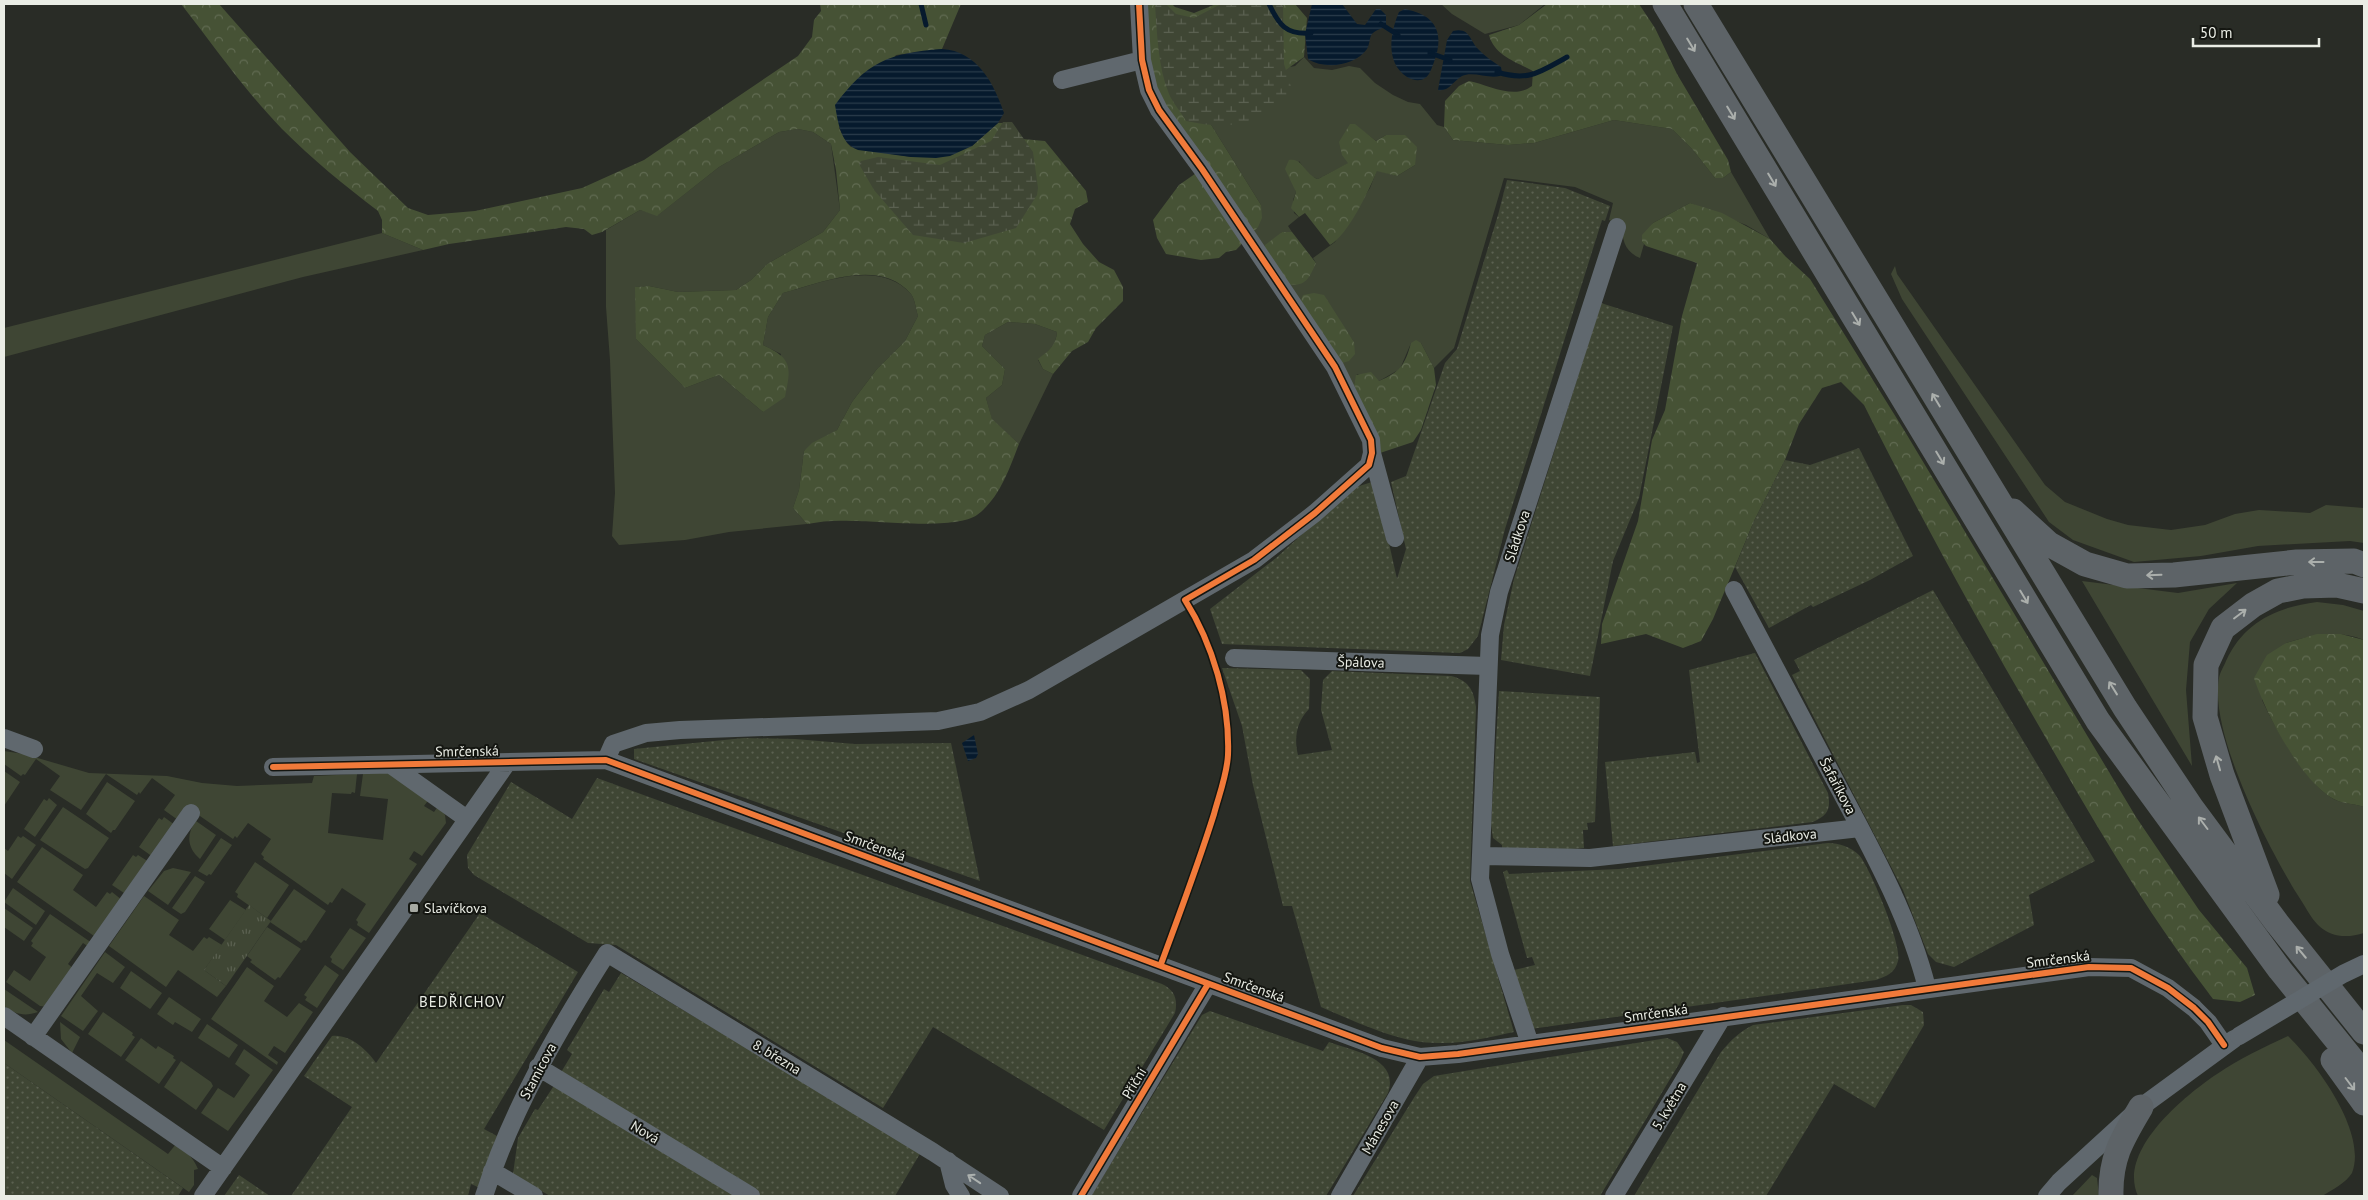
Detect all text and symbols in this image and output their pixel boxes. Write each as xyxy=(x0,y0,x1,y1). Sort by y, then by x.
scale bar xyxy=(2193,15,2319,47)
text: 50 m xyxy=(2200,23,2233,42)
one-way arrow xyxy=(1686,38,1696,52)
one-way arrow xyxy=(1727,105,1737,119)
one-way arrow xyxy=(1767,172,1777,186)
one-way arrow xyxy=(1851,311,1861,325)
one-way arrow xyxy=(1931,394,1941,408)
one-way arrow xyxy=(1935,450,1945,464)
street label: Sládkova xyxy=(1500,508,1534,564)
one-way arrow xyxy=(2308,557,2324,567)
one-way arrow xyxy=(2146,571,2162,580)
one-way arrow xyxy=(2019,589,2029,603)
one-way arrow xyxy=(2233,609,2246,620)
street label: Špálova xyxy=(1337,652,1385,672)
one-way arrow xyxy=(2107,682,2117,696)
street label: Smrčenská xyxy=(435,741,499,761)
street label: Šafaříkova xyxy=(1816,754,1860,818)
one-way arrow xyxy=(2213,755,2223,771)
one-way arrow xyxy=(2198,816,2208,830)
street label: Sládkova xyxy=(1762,824,1818,848)
street label: Smrčenská xyxy=(842,827,908,865)
place label: Slavíčkova xyxy=(424,899,487,917)
marker: Slavíčkova xyxy=(408,902,420,914)
street label: Smrčenská xyxy=(2025,946,2091,972)
one-way arrow xyxy=(2296,946,2307,959)
street label: Smrčenská xyxy=(1221,968,1287,1006)
district label: BEDŘICHOV xyxy=(419,992,505,1011)
street label: Smrčenská xyxy=(1623,1000,1689,1026)
street label: 8. března xyxy=(749,1036,805,1078)
street label: Stamicova xyxy=(516,1040,560,1102)
street label: Příční xyxy=(1118,1064,1150,1102)
one-way arrow xyxy=(2344,1077,2355,1090)
street label: 5. května xyxy=(1648,1079,1690,1133)
street label: Mánesova xyxy=(1357,1097,1403,1157)
street label: Nová xyxy=(627,1116,663,1148)
one-way arrow xyxy=(967,1174,981,1184)

